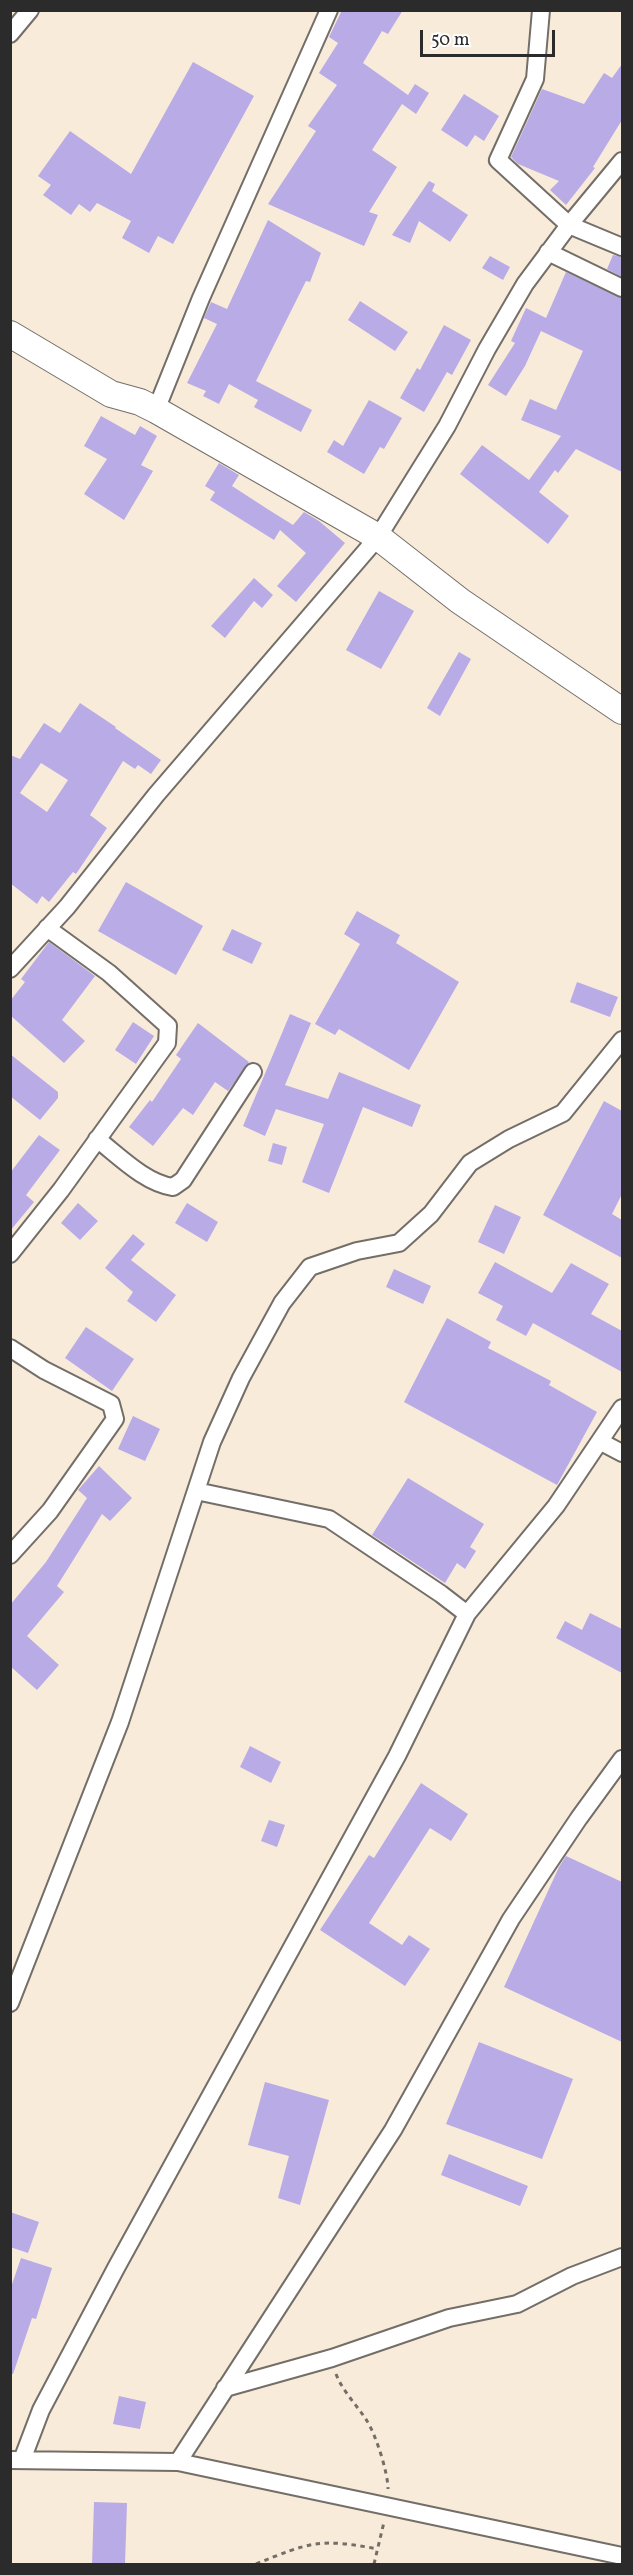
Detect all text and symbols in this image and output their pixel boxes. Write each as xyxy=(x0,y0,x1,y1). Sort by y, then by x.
scale bar xyxy=(423,18,558,56)
text: 50 m xyxy=(431,28,470,53)

